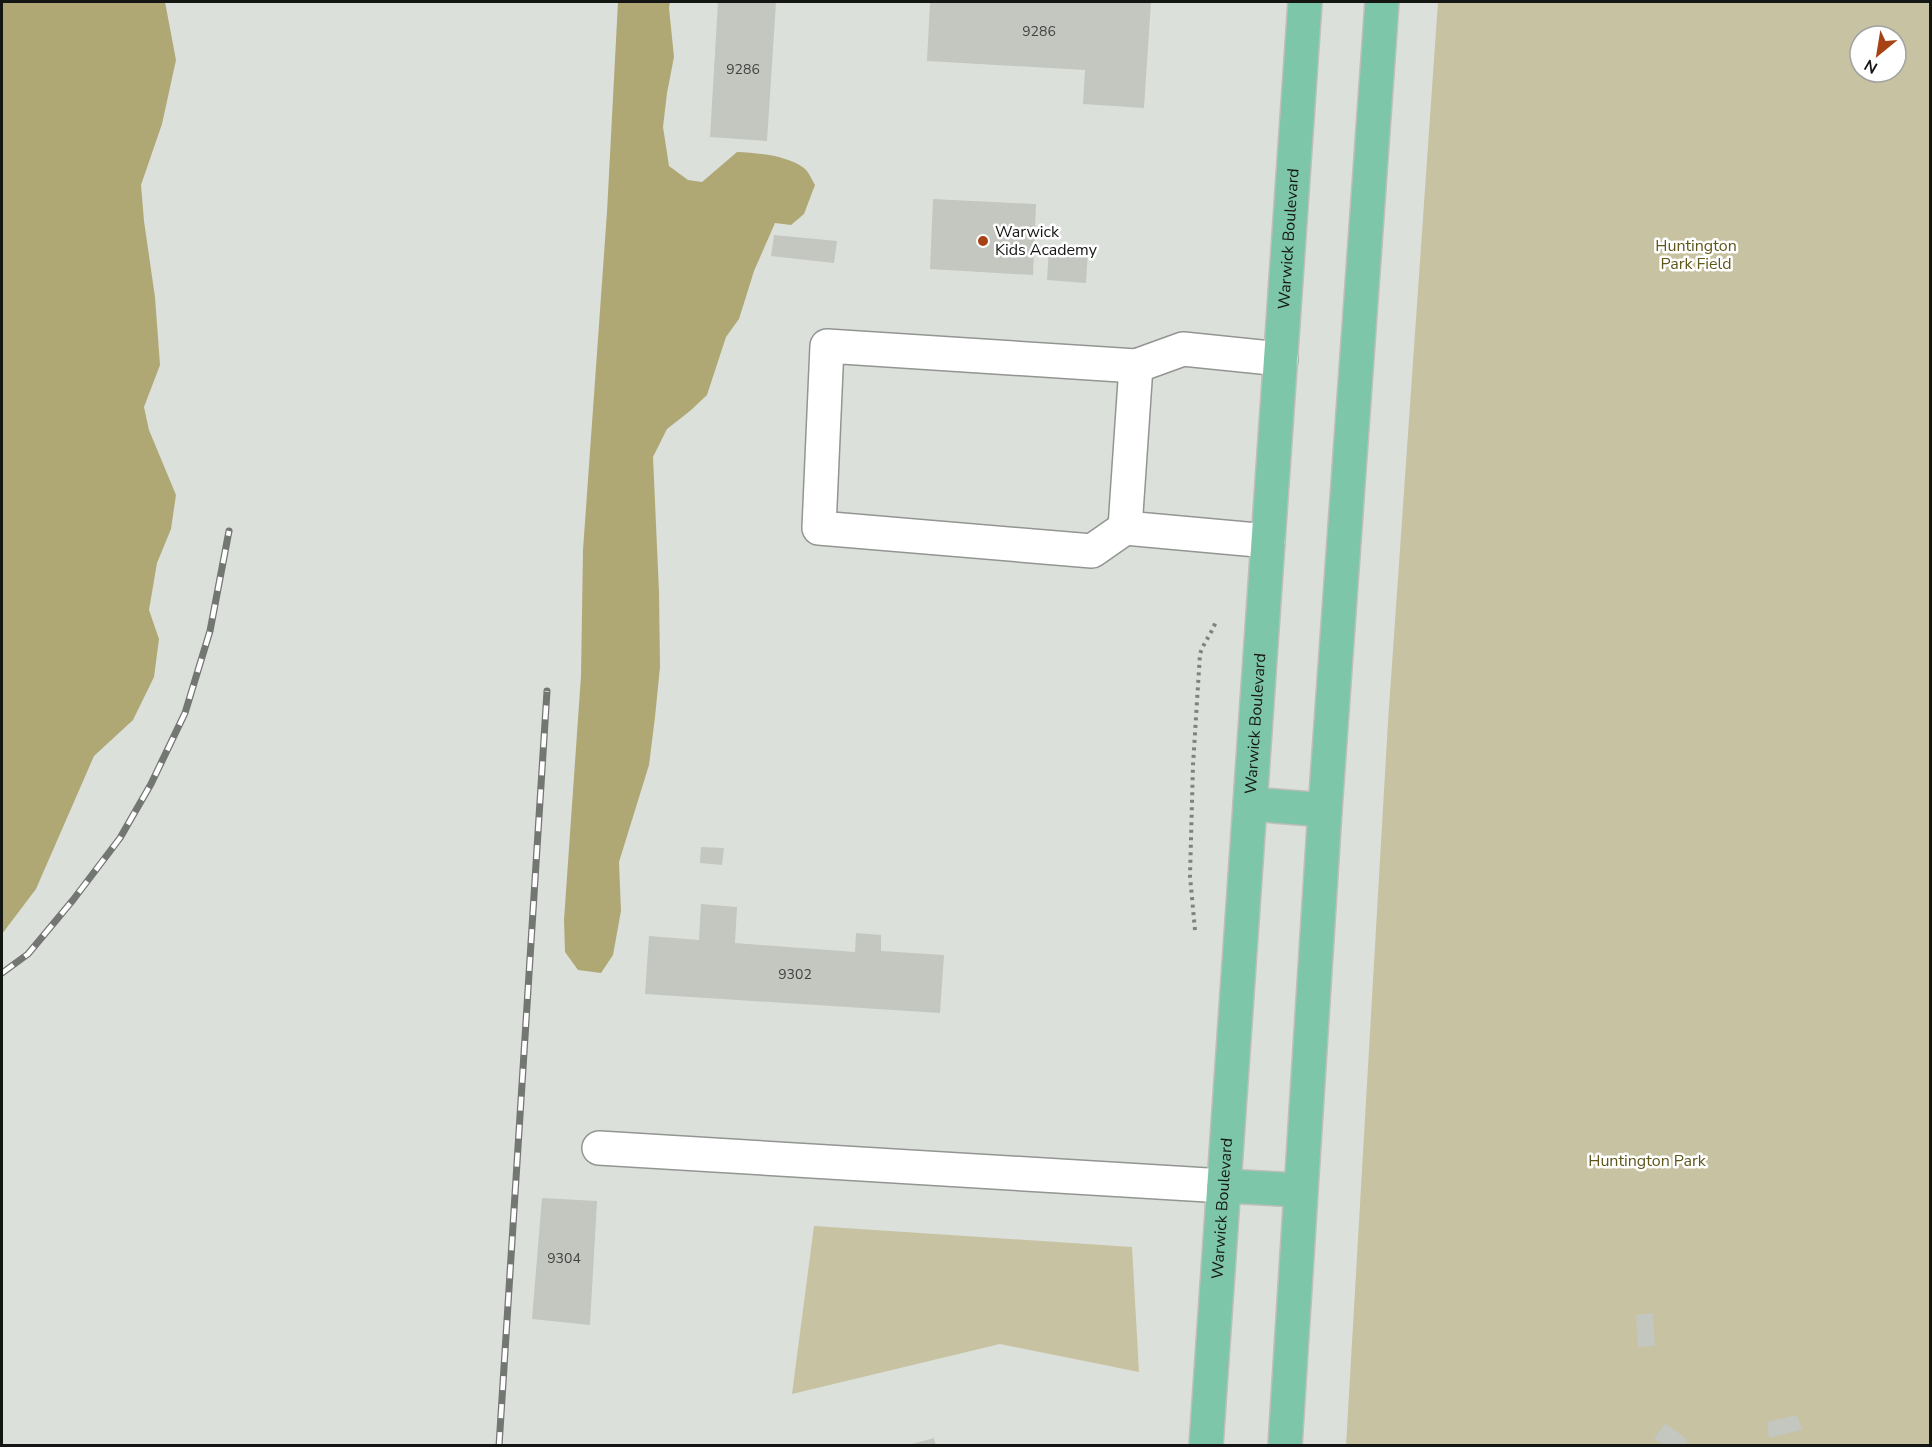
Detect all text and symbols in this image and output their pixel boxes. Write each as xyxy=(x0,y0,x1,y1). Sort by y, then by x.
house number: 9286 xyxy=(1022,22,1056,41)
north arrow xyxy=(1848,24,1908,84)
text: N xyxy=(1860,54,1882,79)
house number: 9286 xyxy=(726,60,760,79)
street label: Warwick Boulevard xyxy=(1273,167,1305,310)
place label: Warwick Kids Academy xyxy=(995,221,1098,261)
marker: Warwick Kids Academy xyxy=(976,234,990,248)
park label: Huntington Park Field xyxy=(1655,235,1737,275)
street label: Warwick Boulevard xyxy=(1240,652,1271,795)
house number: 9302 xyxy=(778,965,812,984)
street label: Warwick Boulevard xyxy=(1206,1137,1238,1280)
park label: Huntington Park xyxy=(1588,1150,1707,1172)
house number: 9304 xyxy=(547,1249,581,1268)

